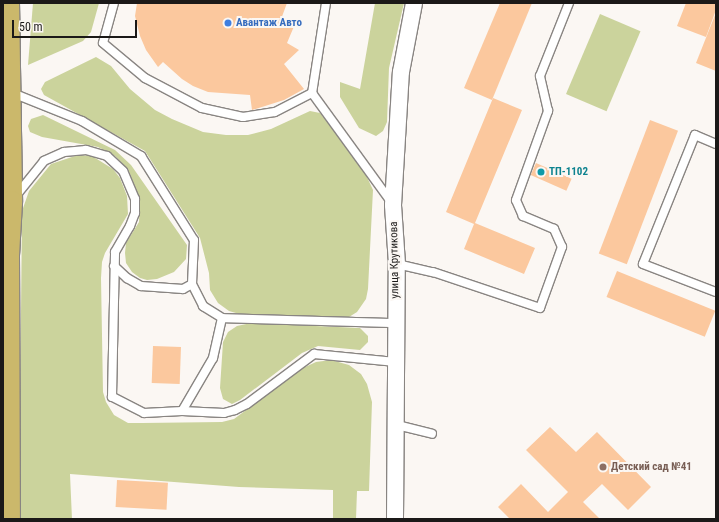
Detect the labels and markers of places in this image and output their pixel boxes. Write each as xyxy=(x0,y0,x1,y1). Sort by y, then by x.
place label: Авантаж Авто xyxy=(236,16,302,30)
marker: Авантаж Авто xyxy=(223,18,233,28)
place label: ТП-1102 xyxy=(549,165,588,179)
marker: ТП-1102 xyxy=(536,167,546,177)
place label: Детский сад №41 xyxy=(611,460,692,474)
marker: Детский сад №41 xyxy=(598,462,608,472)

